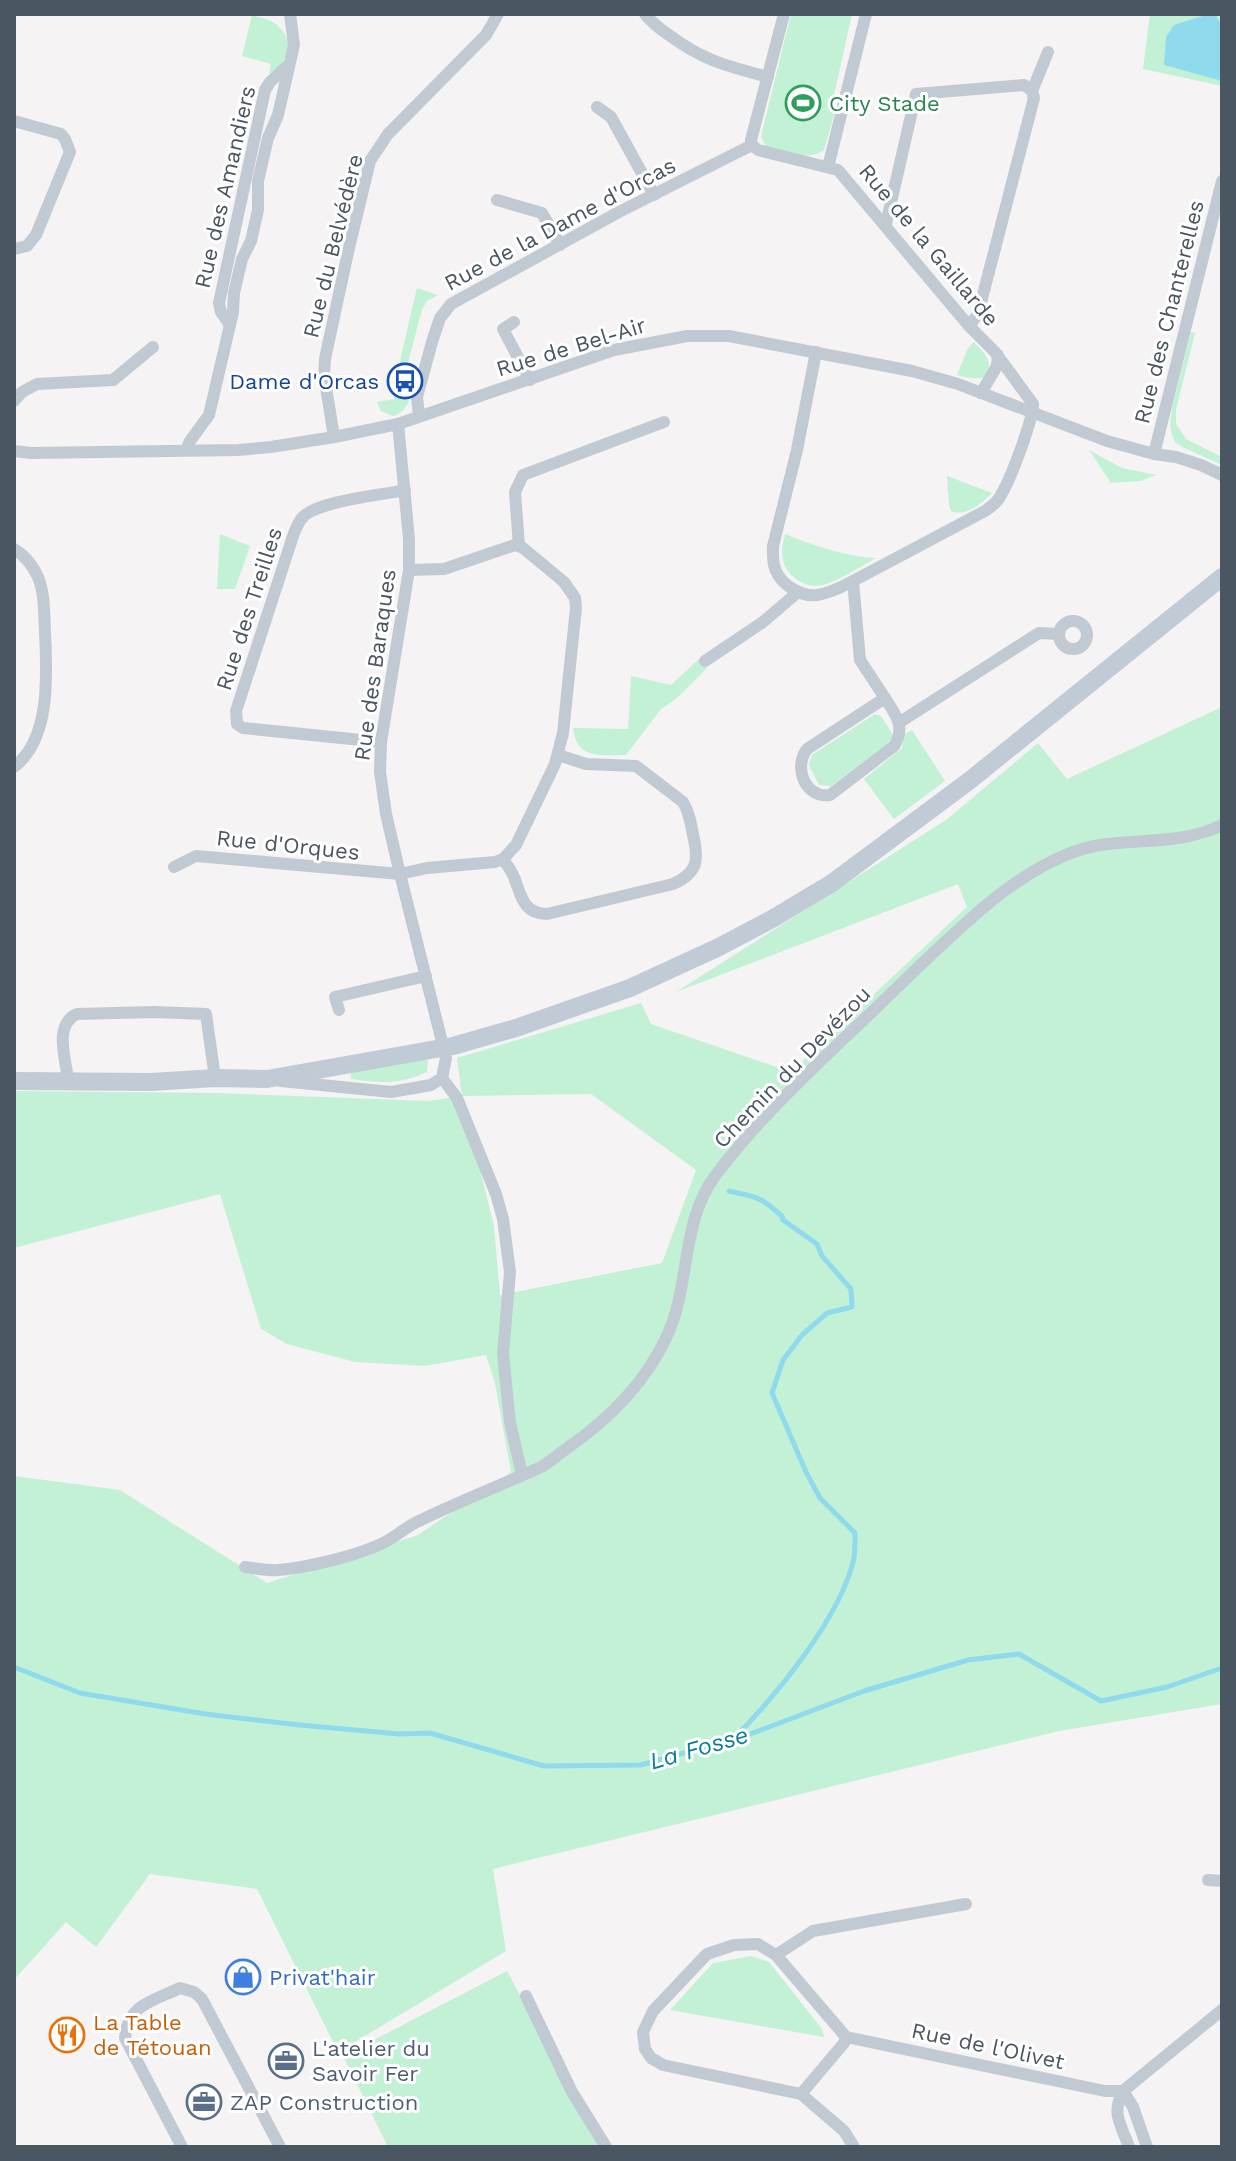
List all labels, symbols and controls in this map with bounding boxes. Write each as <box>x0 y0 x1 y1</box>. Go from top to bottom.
street label: Rue des Amandiers <box>190 83 260 291</box>
sports icon: City Stade <box>784 84 822 122</box>
place label: City Stade <box>829 91 940 116</box>
street label: Rue du Belvédère <box>298 152 368 340</box>
street label: Rue de la Dame d'Orcas <box>440 152 680 296</box>
street label: Rue de la Gaillarde <box>854 159 1004 331</box>
street label: Rue des Chanterelles <box>1129 198 1209 426</box>
street label: Rue de Bel-Air <box>493 312 649 382</box>
bus stop icon: Dame d'Orcas <box>386 362 424 400</box>
place label: Dame d'Orcas <box>229 369 379 394</box>
street label: Rue des Treilles <box>211 524 287 694</box>
street label: Rue des Baraques <box>349 568 401 762</box>
street label: Rue d'Orques <box>215 825 361 865</box>
street label: Chemin du Devézou <box>708 981 876 1153</box>
water label: La Fosse <box>646 1721 752 1775</box>
shop icon: Privat'hair <box>224 1958 262 1996</box>
place label: Privat'hair <box>269 1965 376 1990</box>
place label: La Table de Tétouan <box>93 2010 212 2060</box>
restaurant icon: La Table de Tétouan <box>48 2016 86 2054</box>
street label: Rue de l'Olivet <box>909 2018 1067 2074</box>
place label: L'atelier du Savoir Fer <box>312 2036 430 2086</box>
office icon: L'atelier du Savoir Fer <box>267 2042 305 2080</box>
office icon: ZAP Construction <box>185 2083 223 2121</box>
place label: ZAP Construction <box>230 2090 418 2115</box>

